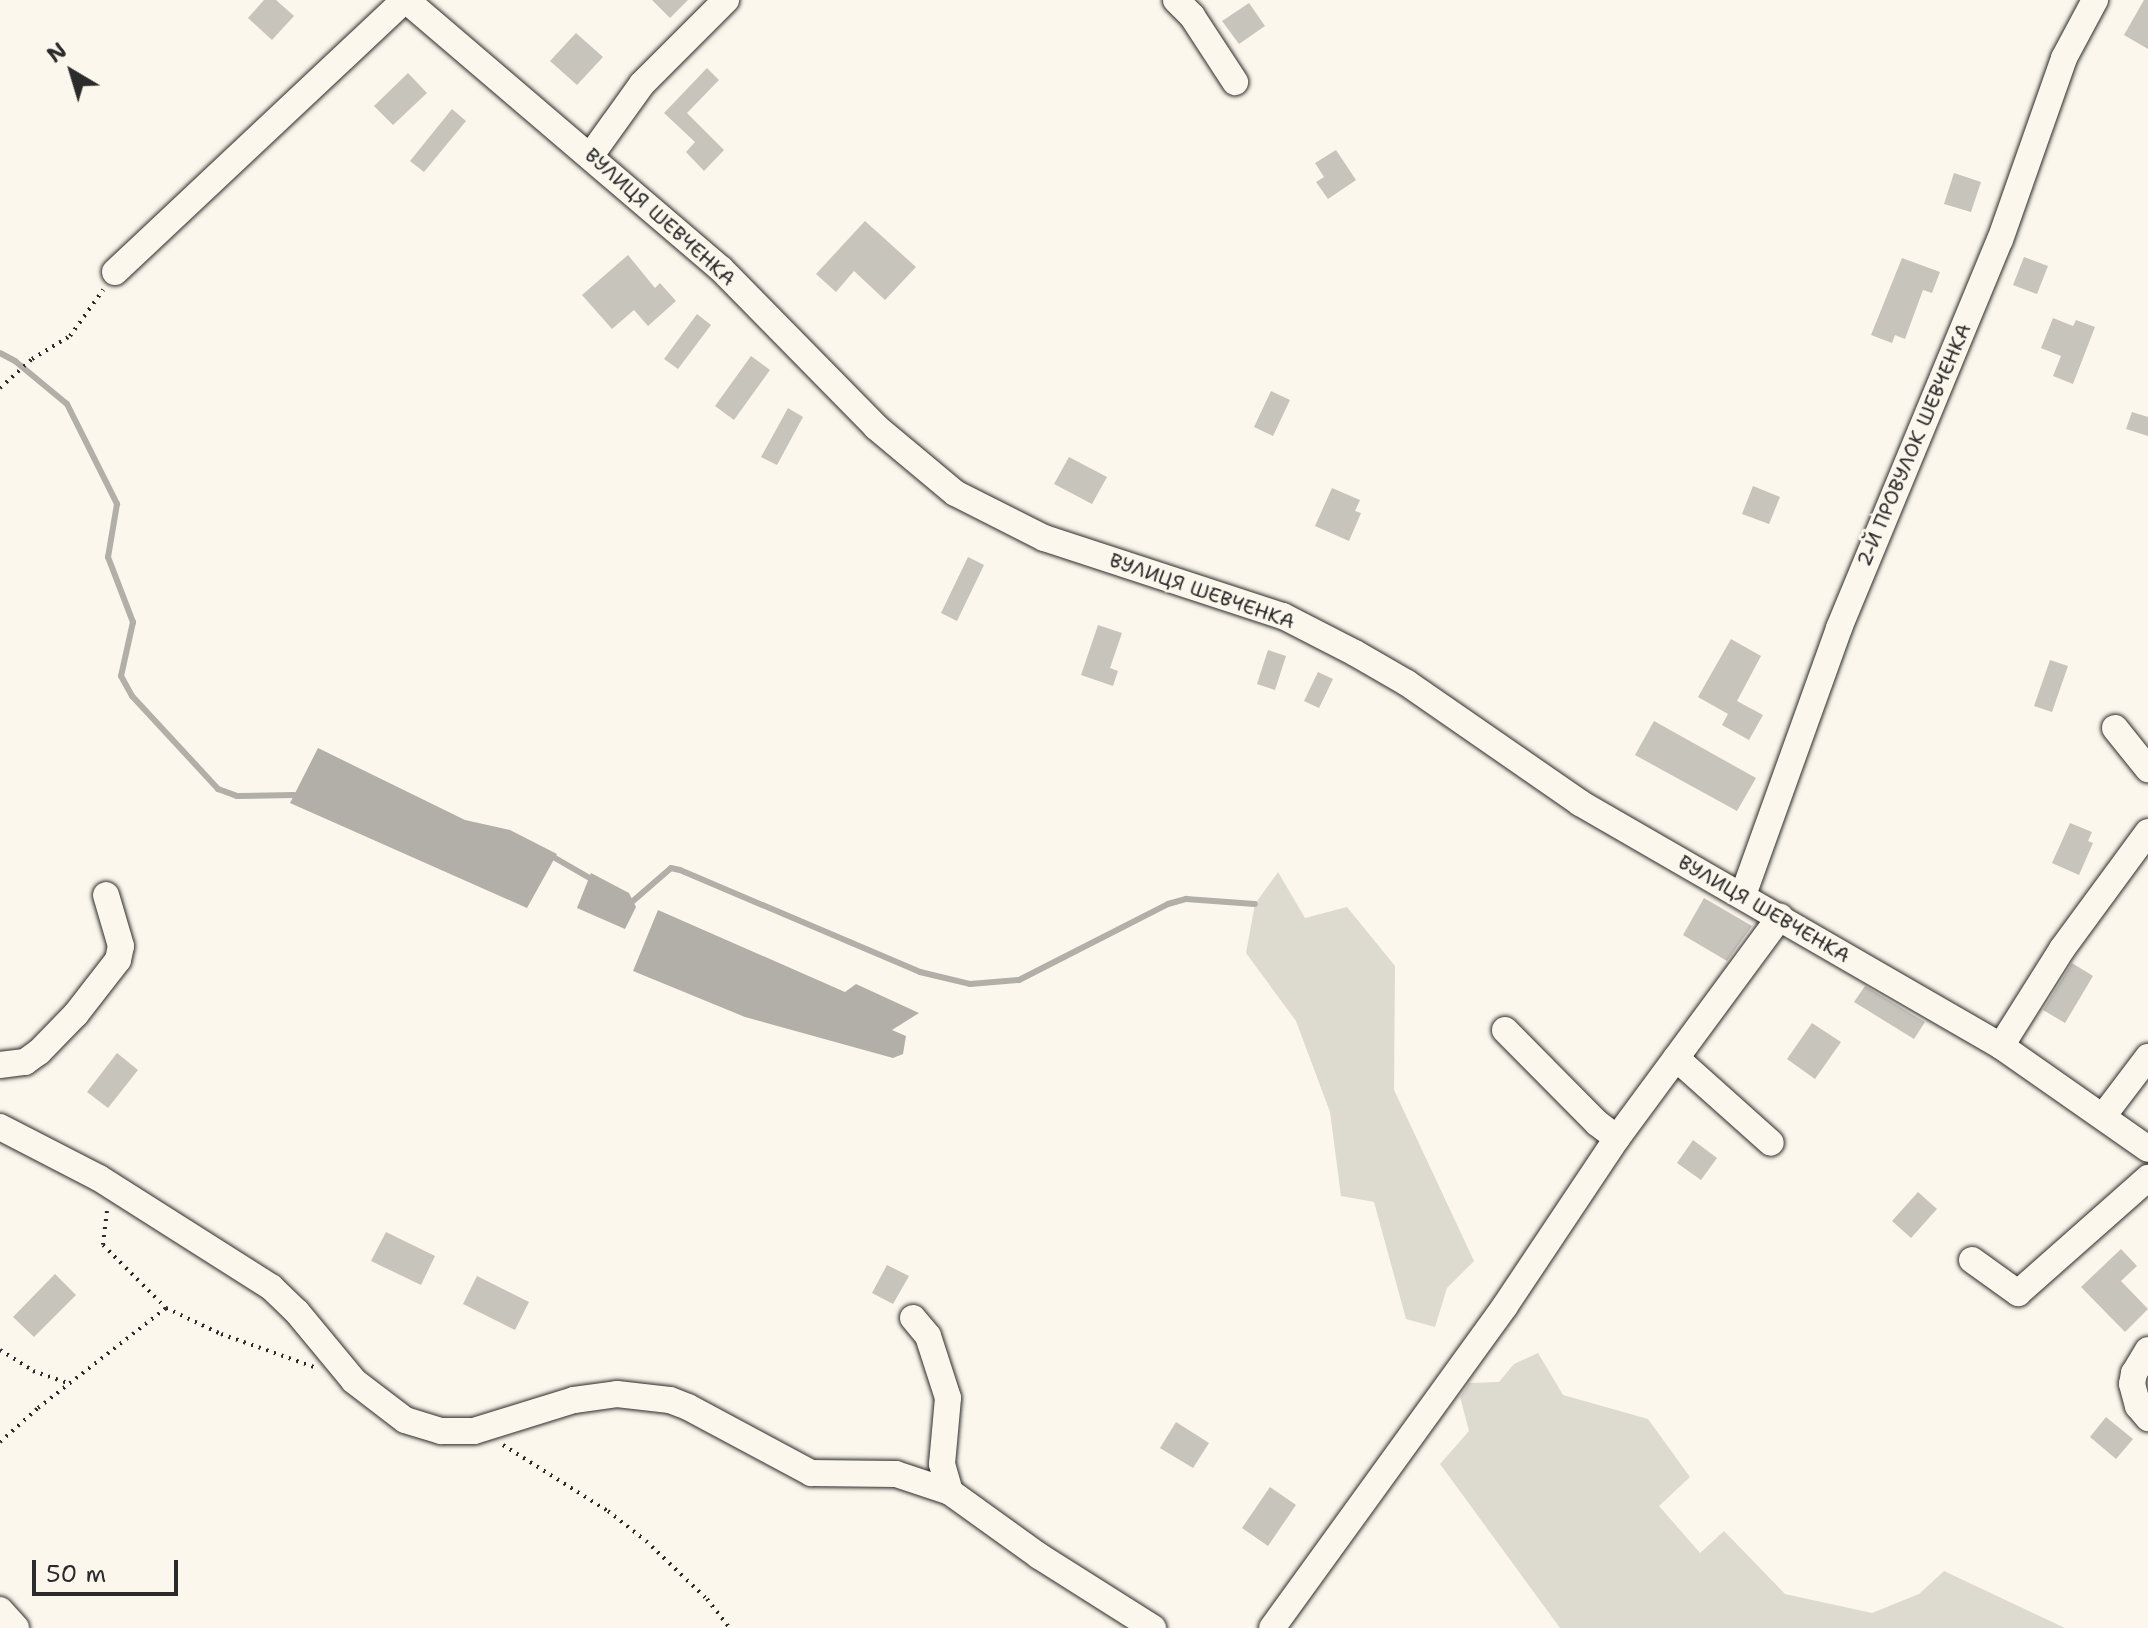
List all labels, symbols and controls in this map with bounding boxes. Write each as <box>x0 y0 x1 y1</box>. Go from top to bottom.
north arrow <box>32 32 112 112</box>
text: N <box>41 36 73 69</box>
street label: ВУЛИЦЯ ШЕВЧЕНКА <box>580 143 740 291</box>
street label: 2-Й ПРОВУЛОК ШЕВЧЕНКА <box>1852 320 1976 570</box>
street label: ВУЛИЦЯ ШЕВЧЕНКА <box>1106 548 1298 634</box>
street label: ВУЛИЦЯ ШЕВЧЕНКА <box>1674 850 1854 968</box>
scale bar <box>36 1544 182 1594</box>
text: 50 m <box>46 1558 106 1590</box>

